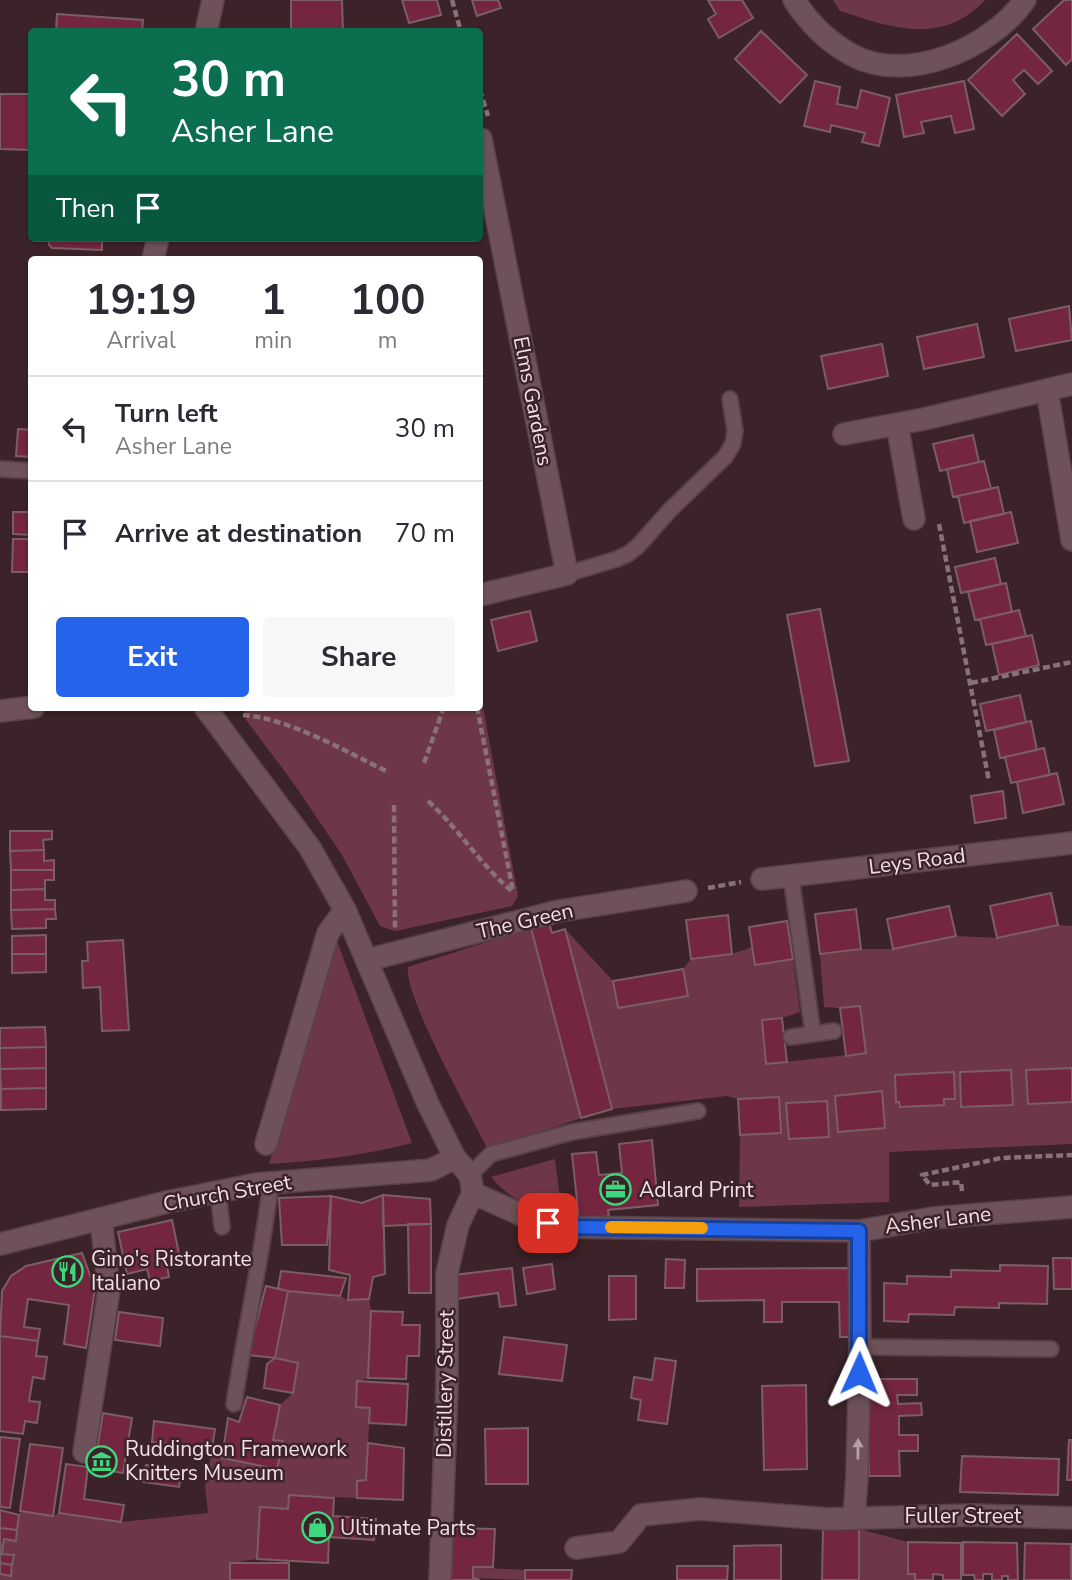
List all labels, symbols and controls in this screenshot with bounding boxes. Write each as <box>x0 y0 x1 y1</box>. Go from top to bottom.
text: 30 m <box>171 46 286 113</box>
icon: left <box>56 56 147 147</box>
text: Asher Lane <box>171 110 334 153</box>
icon: arrive <box>129 189 167 227</box>
text: Then <box>56 191 115 226</box>
text: 19:19 <box>86 272 197 329</box>
text: 1 <box>261 272 286 329</box>
text: 100 <box>350 272 425 329</box>
text: Arrival <box>107 325 176 356</box>
text: min <box>254 325 292 356</box>
text: m <box>378 325 398 356</box>
street label: Elms Gardens <box>507 334 559 468</box>
text: Turn left <box>115 396 218 431</box>
icon: left <box>56 410 94 448</box>
text: 30 m <box>395 411 455 446</box>
text: Asher Lane <box>115 431 232 462</box>
icon: arrive <box>56 515 94 553</box>
text: Arrive at destination <box>115 516 362 551</box>
text: 70 m <box>395 516 455 551</box>
button: Exit <box>56 617 249 697</box>
button: Share <box>263 617 455 697</box>
street label: Leys Road <box>867 841 967 881</box>
street label: The Green <box>474 896 576 946</box>
street label: Church Street <box>161 1168 294 1218</box>
office icon: Adlard Print <box>599 1173 633 1207</box>
place label: Adlard Print <box>639 1176 754 1204</box>
pin <box>518 1193 578 1253</box>
street label: Asher Lane <box>883 1200 993 1240</box>
icon: arrive <box>529 1204 567 1242</box>
place label: Gino's Ristorante Italiano <box>91 1245 252 1297</box>
restaurant icon: Gino's Ristorante Italiano <box>51 1254 85 1288</box>
street label: Distillery Street <box>430 1309 460 1458</box>
position arrow <box>822 1336 896 1410</box>
place label: Ruddington Framework Knitters Museum <box>125 1435 347 1487</box>
one-way arrow <box>852 1438 864 1460</box>
museum icon: Ruddington Framework Knitters Museum <box>85 1444 119 1478</box>
street label: Fuller Street <box>905 1502 1022 1530</box>
shop icon: Ultimate Parts <box>300 1511 334 1545</box>
place label: Ultimate Parts <box>340 1514 476 1542</box>

